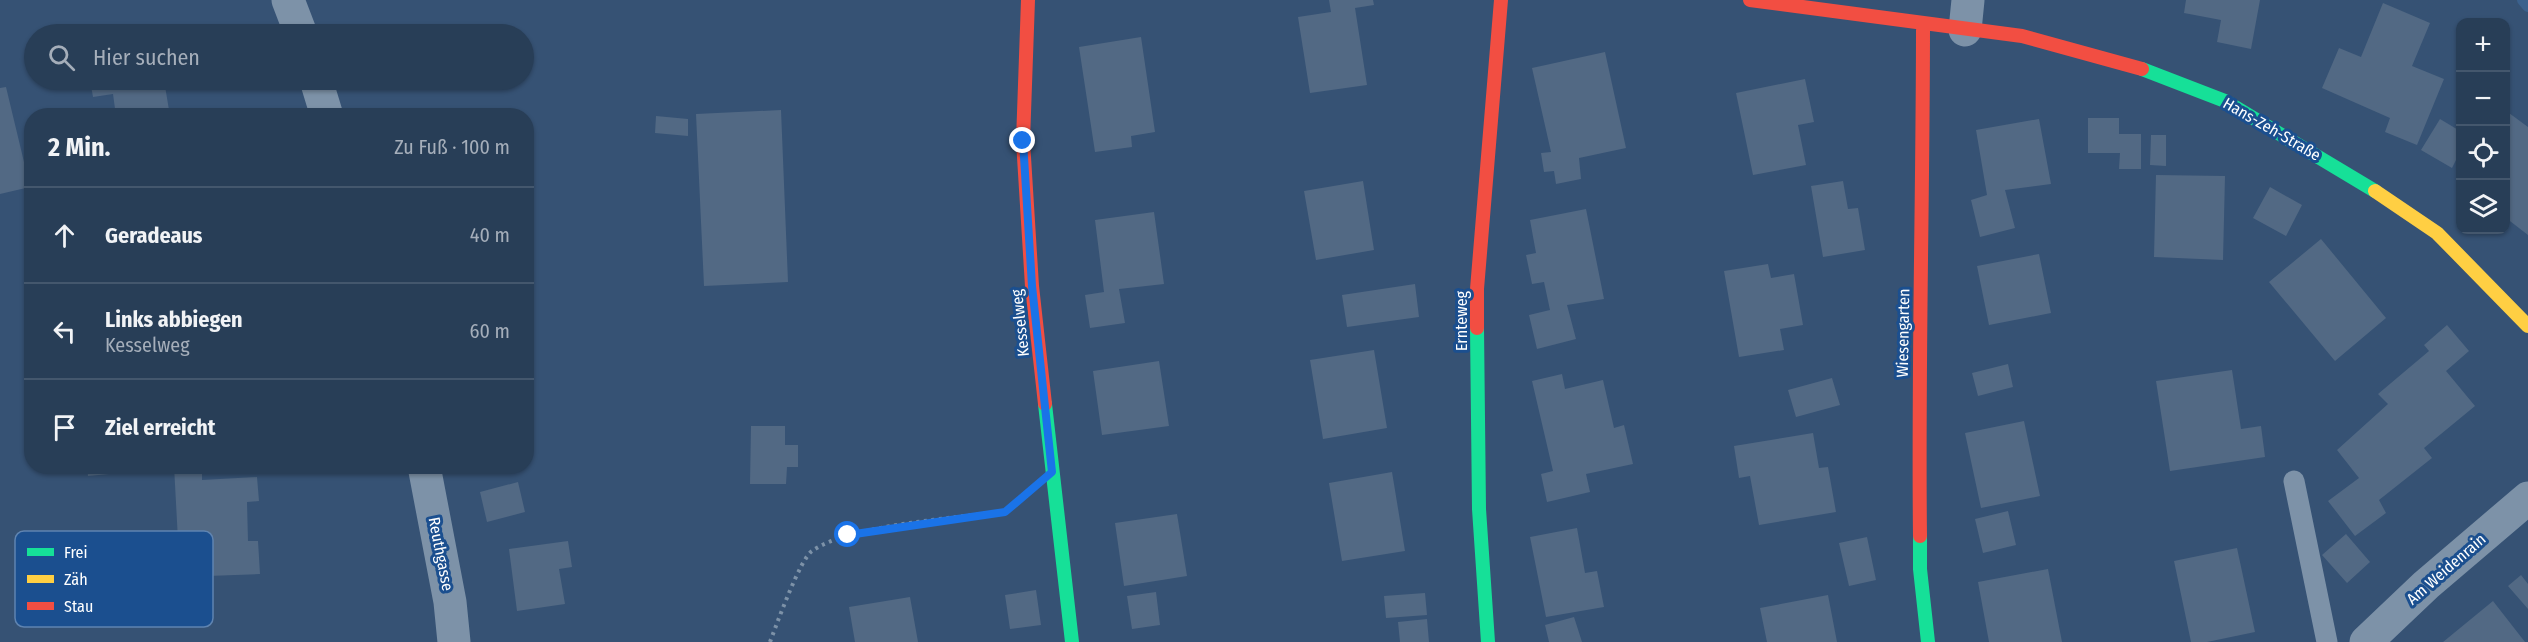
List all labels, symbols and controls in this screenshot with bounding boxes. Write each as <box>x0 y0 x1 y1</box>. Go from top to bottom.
map controls <box>2456 18 2510 234</box>
button: + <box>2456 18 2510 72</box>
search box <box>24 24 534 90</box>
icon: search <box>45 41 78 74</box>
text: Hier suchen <box>93 44 200 71</box>
button: − <box>2456 72 2510 126</box>
street label: Hans-Zeh-Straße <box>2220 93 2324 165</box>
button: locate <box>2456 126 2510 180</box>
route end <box>1009 127 1035 153</box>
text: 2 Min. <box>48 132 110 163</box>
text: Zu Fuß · 100 m <box>394 135 510 159</box>
button: layers <box>2456 180 2510 234</box>
icon: ahead <box>48 219 81 252</box>
text: Geradeaus <box>105 222 202 249</box>
text: 40 m <box>470 223 510 247</box>
street label: Kesselweg <box>1007 288 1033 358</box>
street label: Wiesengarten <box>1893 288 1913 378</box>
street label: Ernteweg <box>1452 290 1471 351</box>
text: Links abbiegen <box>105 306 243 333</box>
icon: left <box>48 315 81 348</box>
text: 60 m <box>470 319 510 343</box>
text: Kesselweg <box>105 333 190 357</box>
icon: arrive <box>48 411 81 444</box>
text: Ziel erreicht <box>105 414 216 441</box>
street label: Reuthgasse <box>425 515 457 593</box>
route start <box>834 521 860 547</box>
street label: Am Weidenrain <box>2403 530 2489 608</box>
legend <box>15 531 213 627</box>
text: Frei <box>64 543 88 562</box>
text: Zäh <box>64 570 88 589</box>
text: Stau <box>64 597 93 616</box>

